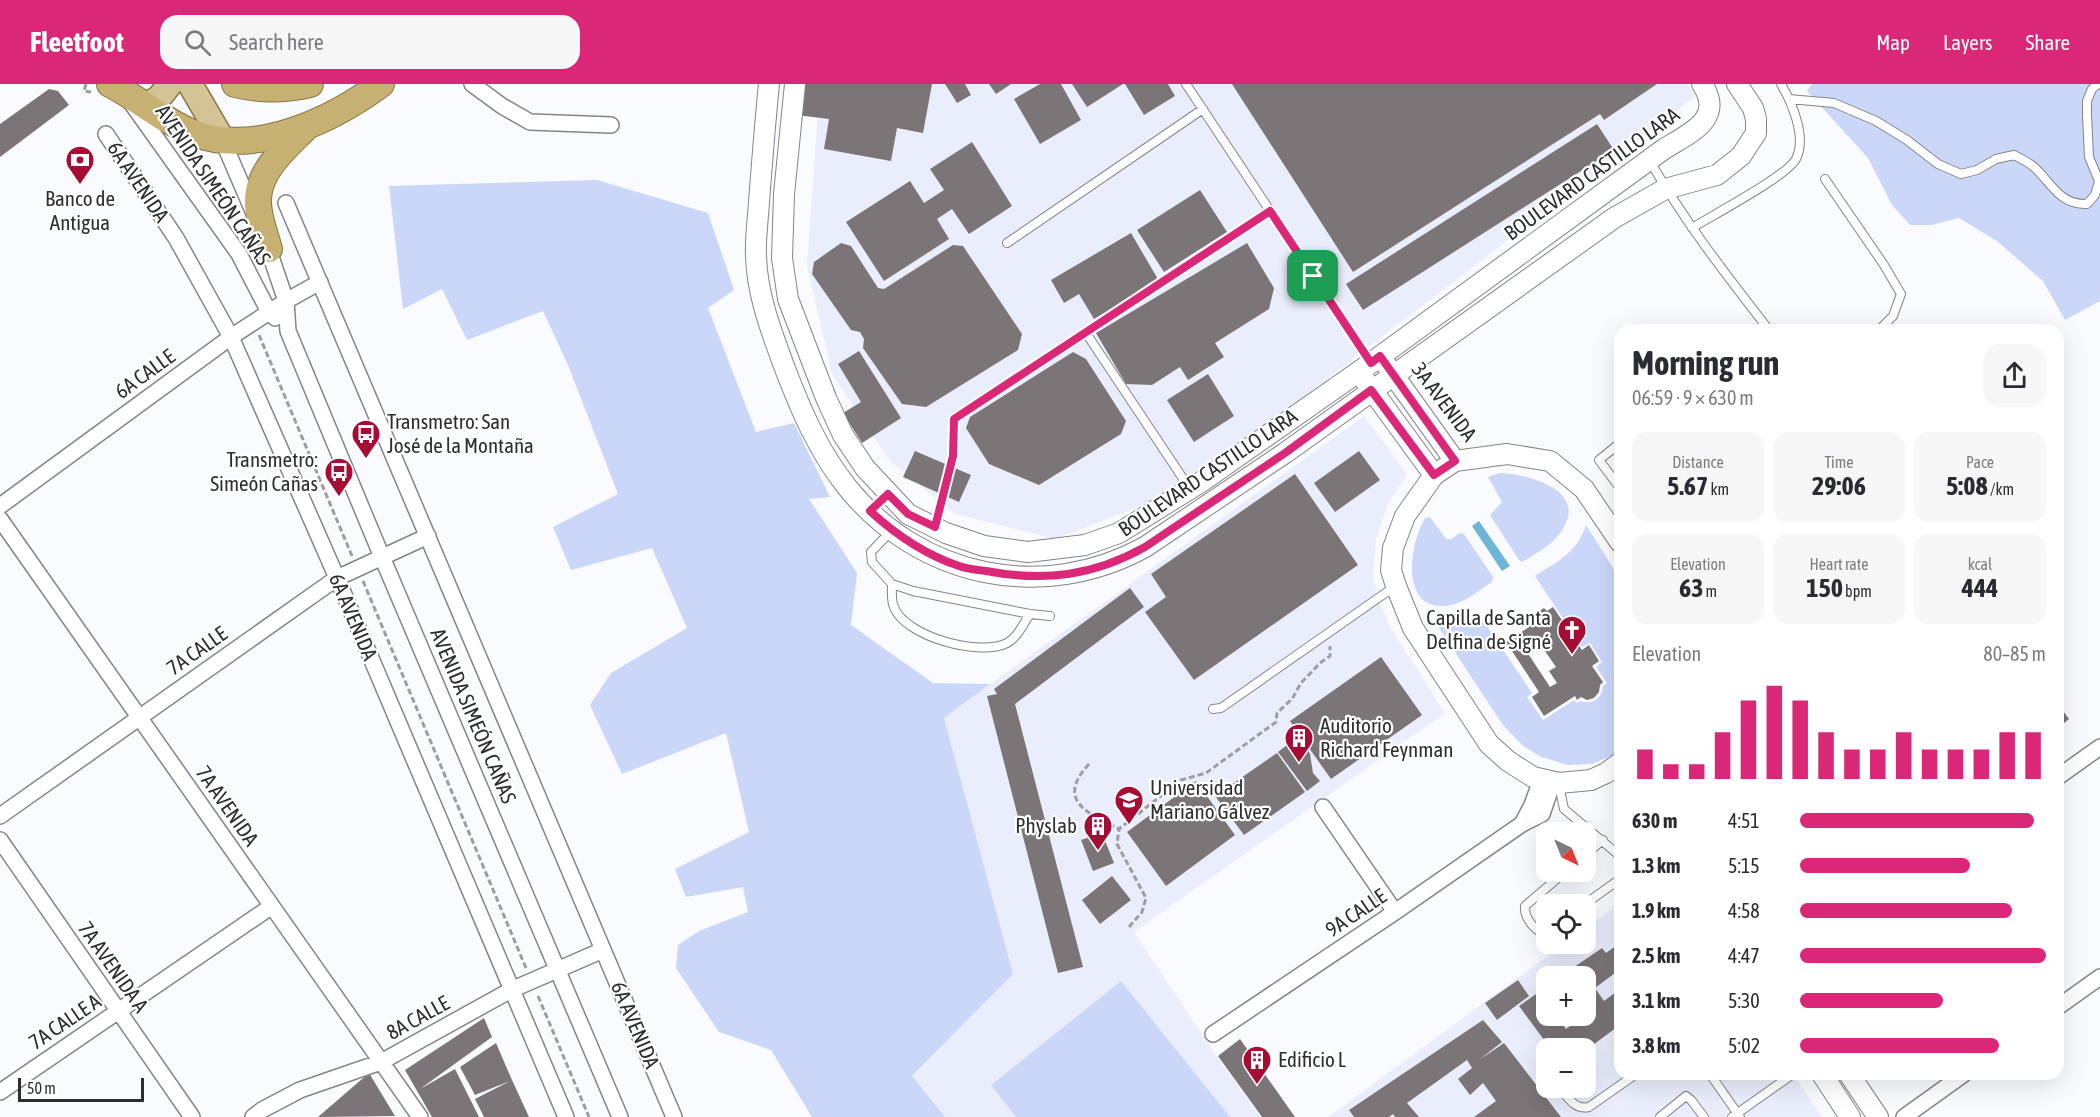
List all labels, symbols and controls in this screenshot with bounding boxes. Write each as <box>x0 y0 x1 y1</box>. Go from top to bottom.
search box <box>160 15 580 69</box>
text: Fleetfoot <box>30 26 124 58</box>
icon: search <box>181 26 214 59</box>
text: Search here <box>229 29 324 55</box>
text: Map <box>1876 30 1910 54</box>
text: Layers <box>1943 30 1993 54</box>
text: Share <box>2026 30 2070 54</box>
street label: AVENIDA SIMEÓN CAÑAS <box>151 100 276 269</box>
street label: BOULEVARD CASTILLO LARA <box>1499 101 1684 245</box>
street label: 6A AVENIDA <box>103 137 175 227</box>
bank icon: Banco de Antigua <box>64 144 96 186</box>
place label: Banco de Antigua <box>45 186 115 234</box>
pin <box>1287 250 1338 301</box>
icon: arrive <box>1296 259 1329 292</box>
street label: 6A CALLE <box>110 343 179 403</box>
text: Morning run <box>1632 344 1779 382</box>
button: share <box>1983 344 2046 407</box>
street label: 3A AVENIDA <box>1408 357 1482 446</box>
text: 06:59 · 9 × 630 m <box>1632 386 1754 409</box>
street label: BOULEVARD CASTILLO LARA <box>1114 403 1302 541</box>
place label: Transmetro: San José de la Montaña <box>387 409 534 457</box>
bus stop icon: Transmetro: San José de la Montaña <box>350 418 382 460</box>
place label: Transmetro: Simeón Cañas <box>210 447 318 495</box>
text: Distance <box>1672 453 1724 471</box>
text: Time <box>1824 453 1854 471</box>
text: Pace <box>1966 453 1994 471</box>
bus stop icon: Transmetro: Simeón Cañas <box>323 456 355 498</box>
text: 5.67 <box>1667 471 1708 501</box>
text: 29:06 <box>1812 471 1866 501</box>
text: 5:08 <box>1946 471 1988 501</box>
text: km <box>1708 480 1729 498</box>
text: /km <box>1988 480 2014 498</box>
text: Elevation <box>1670 555 1726 573</box>
text: Heart rate <box>1810 555 1868 573</box>
text: kcal <box>1968 555 1992 573</box>
street label: 6A AVENIDA <box>325 570 383 664</box>
text: 63 <box>1679 573 1703 603</box>
text: 150 <box>1806 573 1843 603</box>
text: 444 <box>1962 573 1998 603</box>
text: m <box>1703 582 1717 600</box>
text: bpm <box>1843 582 1872 600</box>
place label: Capilla de Santa Delfina de Signé <box>1426 605 1551 653</box>
church icon: Capilla de Santa Delfina de Signé <box>1556 614 1588 656</box>
street label: 7A CALLE <box>162 621 231 680</box>
street label: AVENIDA SIMEÓN CAÑAS <box>426 625 522 807</box>
text: Elevation <box>1632 642 1701 665</box>
text: 80–85 m <box>1983 642 2046 665</box>
place label: Auditorio Richard Feynman <box>1320 713 1453 761</box>
building icon: Auditorio Richard Feynman <box>1283 722 1315 764</box>
street label: 7A AVENIDA <box>192 761 264 851</box>
place label: Universidad Mariano Gálvez <box>1150 775 1270 823</box>
school or university icon: Universidad Mariano Gálvez <box>1113 784 1145 826</box>
text: 630 m <box>1632 809 1677 832</box>
text: 4:51 <box>1728 809 1760 832</box>
building icon: Physlab <box>1082 810 1114 852</box>
place label: Physlab <box>1015 813 1077 837</box>
north arrow <box>1536 822 1596 882</box>
map controls <box>1536 822 1596 1098</box>
text: 1.3 km <box>1632 854 1680 877</box>
text: 5:15 <box>1728 854 1760 877</box>
street label: 9A CALLE <box>1321 883 1390 941</box>
button: locate <box>1536 894 1596 954</box>
text: 1.9 km <box>1632 899 1680 922</box>
text: 4:58 <box>1728 899 1760 922</box>
street label: 7A AVENIDA A <box>74 916 154 1017</box>
text: 2.5 km <box>1632 944 1680 967</box>
text: 4:47 <box>1728 944 1760 967</box>
button: + <box>1536 966 1596 1026</box>
street label: 6A AVENIDA <box>607 978 665 1072</box>
street label: 7A CALLE A <box>24 988 105 1054</box>
text: 3.1 km <box>1632 989 1680 1012</box>
text: 5:30 <box>1728 989 1760 1012</box>
street label: 8A CALLE <box>382 990 453 1044</box>
text: 3.8 km <box>1632 1034 1680 1057</box>
text: 5:02 <box>1728 1034 1760 1057</box>
button: − <box>1536 1038 1596 1098</box>
building icon: Edificio L <box>1241 1044 1273 1086</box>
place label: Edificio L <box>1278 1047 1346 1071</box>
scale bar <box>18 1075 144 1102</box>
text: 50 m <box>27 1079 56 1097</box>

